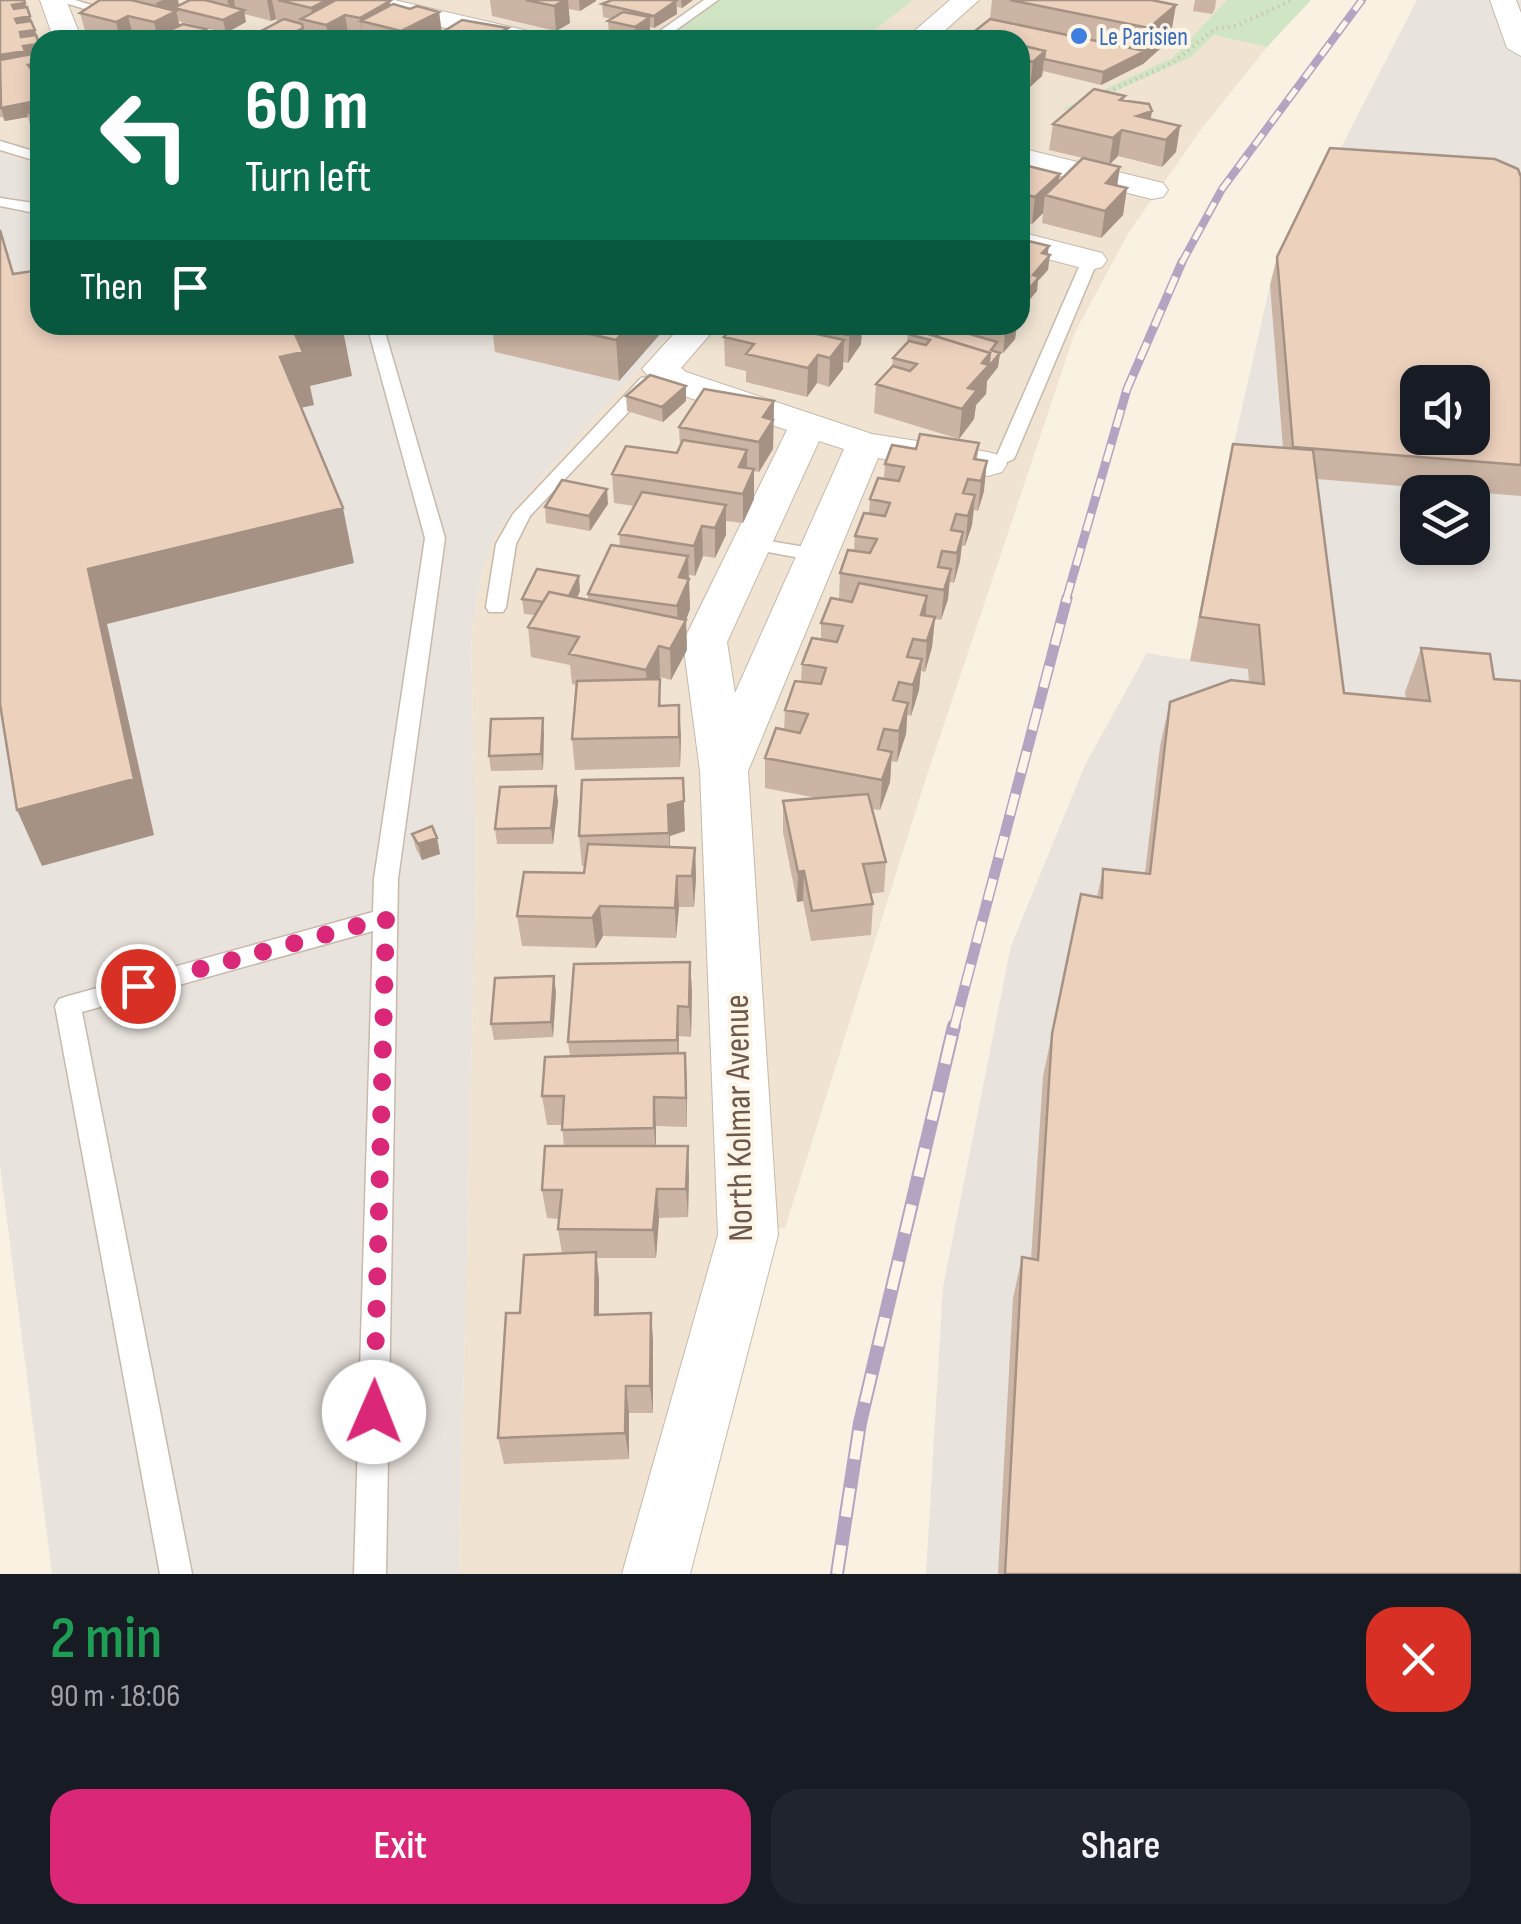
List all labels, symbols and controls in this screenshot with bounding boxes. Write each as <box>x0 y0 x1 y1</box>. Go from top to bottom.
place label: Le Parisien <box>1099 22 1188 53</box>
marker: Le Parisien <box>1068 25 1090 47</box>
text: 60 m <box>245 65 369 149</box>
icon: left <box>80 70 210 200</box>
text: Turn left <box>245 150 371 205</box>
icon: arrive <box>163 260 218 315</box>
text: Then <box>80 265 143 310</box>
map controls <box>1400 365 1490 565</box>
button: sound <box>1400 365 1490 455</box>
button: layers <box>1400 475 1490 565</box>
pin <box>96 944 181 1029</box>
icon: arrive <box>111 959 166 1014</box>
street label: North Kolmar Avenue <box>716 994 763 1242</box>
position arrow <box>322 1360 426 1464</box>
text: 2 min <box>50 1603 162 1675</box>
button: close <box>1366 1607 1471 1712</box>
text: 90 m · 18:06 <box>50 1677 180 1716</box>
button: Exit <box>50 1789 751 1904</box>
button: Share <box>771 1789 1471 1904</box>

